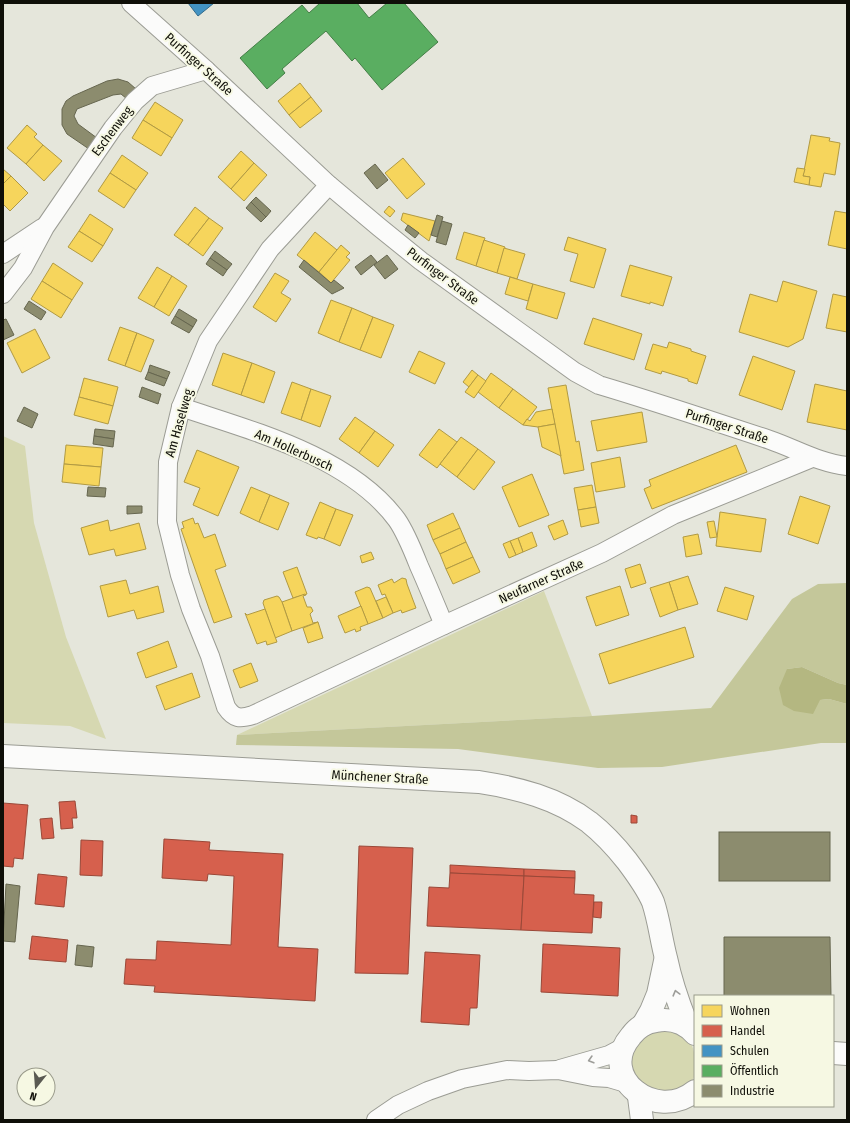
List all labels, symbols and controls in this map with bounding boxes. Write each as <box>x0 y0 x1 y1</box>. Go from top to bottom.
street label: Purfinger Straße <box>162 30 236 98</box>
street label: Eschenweg <box>88 102 136 159</box>
street label: Purfinger Straße <box>404 244 482 308</box>
street label: Am Haselweg <box>162 386 196 459</box>
street label: Purfinger Straße <box>684 406 770 446</box>
street label: Am Hollerbusch <box>253 426 335 474</box>
street label: Neufarner Straße <box>496 556 586 606</box>
street label: Münchener Straße <box>331 767 429 787</box>
one-way arrow <box>672 990 680 996</box>
legend <box>694 995 834 1107</box>
text: Wohnen <box>730 1004 770 1018</box>
text: Handel <box>730 1024 765 1038</box>
text: Schulen <box>730 1044 769 1058</box>
one-way arrow <box>588 1055 595 1064</box>
text: Öffentlich <box>730 1062 778 1078</box>
north arrow <box>16 1067 56 1107</box>
text: Industrie <box>730 1084 774 1098</box>
text: N <box>28 1089 38 1103</box>

